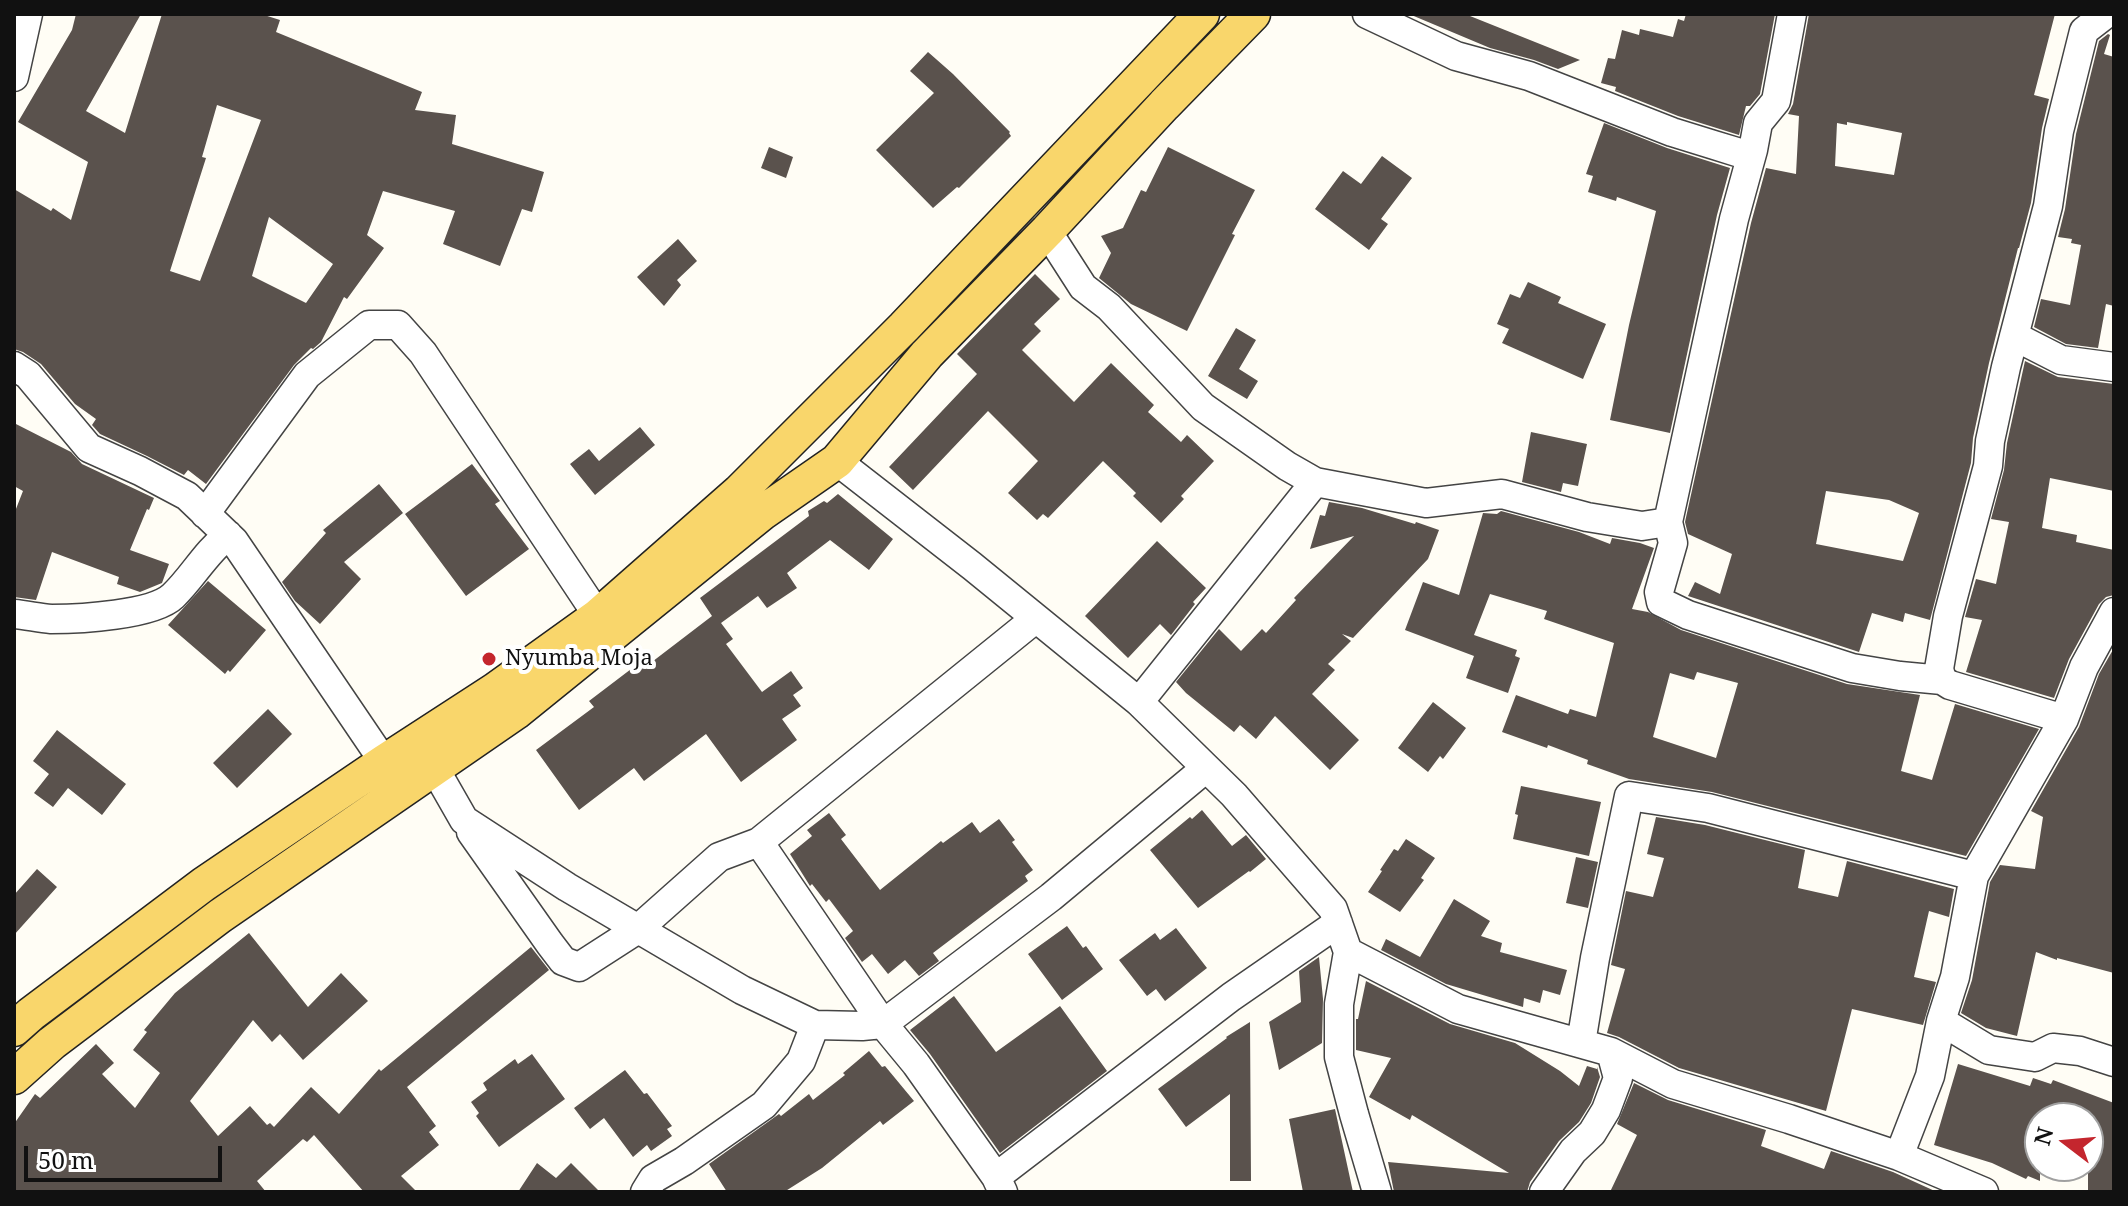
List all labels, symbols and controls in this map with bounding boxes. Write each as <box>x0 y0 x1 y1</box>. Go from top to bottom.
place label: Nyumba Moja <box>505 646 653 672</box>
marker: Nyumba Moja <box>480 650 498 668</box>
north arrow <box>2024 1102 2104 1182</box>
text: N <box>2026 1123 2060 1148</box>
scale bar <box>28 1130 226 1180</box>
text: 50 m <box>38 1143 94 1176</box>

